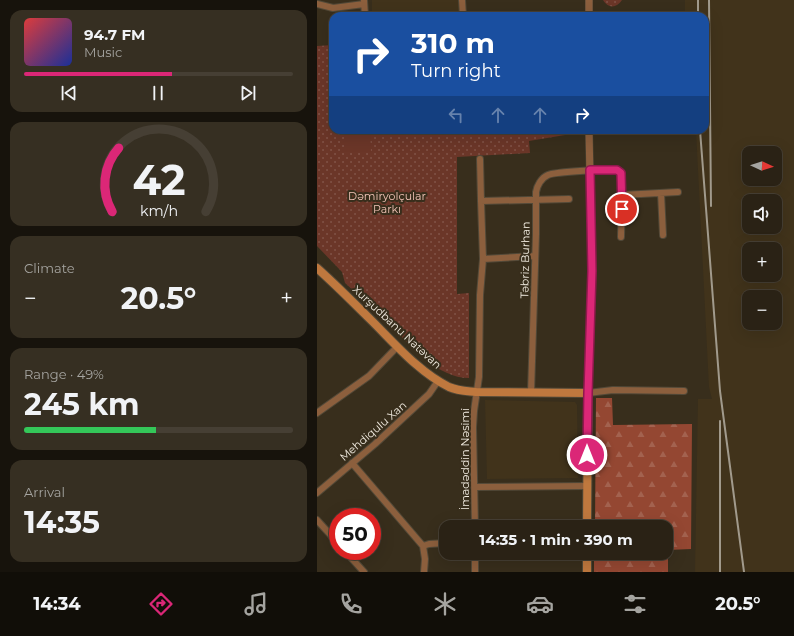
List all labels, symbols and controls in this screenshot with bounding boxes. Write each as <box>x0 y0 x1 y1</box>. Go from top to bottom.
text: 94.7 FM <box>84 25 145 44</box>
text: 310 m <box>411 26 495 60</box>
icon: right <box>345 28 397 80</box>
text: Music <box>84 44 122 60</box>
text: Turn right <box>411 60 501 82</box>
icon: previous <box>58 82 80 104</box>
icon: pause <box>147 82 169 104</box>
icon: next <box>237 82 259 104</box>
icon: left <box>445 104 467 126</box>
icon: ahead <box>487 104 509 126</box>
icon: ahead <box>529 104 551 126</box>
icon: right <box>571 104 593 126</box>
north arrow <box>742 146 782 186</box>
map controls <box>742 146 782 330</box>
text: 42 <box>132 155 185 205</box>
park label: Dəmiryolçular Parkı <box>348 189 426 216</box>
pin <box>605 192 639 226</box>
button: sound <box>742 194 782 234</box>
icon: arrive <box>611 198 633 220</box>
text: km/h <box>139 202 178 220</box>
street label: Təbriz Burhan <box>517 221 533 299</box>
button: + <box>742 242 782 282</box>
text: Climate <box>24 260 75 276</box>
text: 20.5° <box>121 280 196 317</box>
street label: Xurşudbanu Natəvan <box>350 282 444 372</box>
text: − <box>24 285 37 312</box>
text: + <box>280 285 293 312</box>
button: − <box>742 290 782 330</box>
text: Range · 49% <box>24 366 104 382</box>
text: 245 km <box>24 386 139 423</box>
street label: Mehdiqulu Xan <box>337 398 409 464</box>
street label: İmadəddin Nəsimi <box>458 408 472 510</box>
position arrow <box>566 434 608 476</box>
text: Arrival <box>24 484 65 500</box>
text: 14:35 <box>24 504 100 541</box>
speed limit sign: 50 <box>329 508 381 560</box>
text: 14:35 · 1 min · 390 m <box>479 530 633 549</box>
icon: directions <box>147 590 175 618</box>
icon: music <box>242 590 270 618</box>
icon: phone <box>337 590 365 618</box>
icon: climate <box>431 590 459 618</box>
icon: car <box>526 590 554 618</box>
icon: filters <box>621 590 649 618</box>
text: 14:34 <box>33 593 81 615</box>
text: 20.5° <box>715 593 761 615</box>

